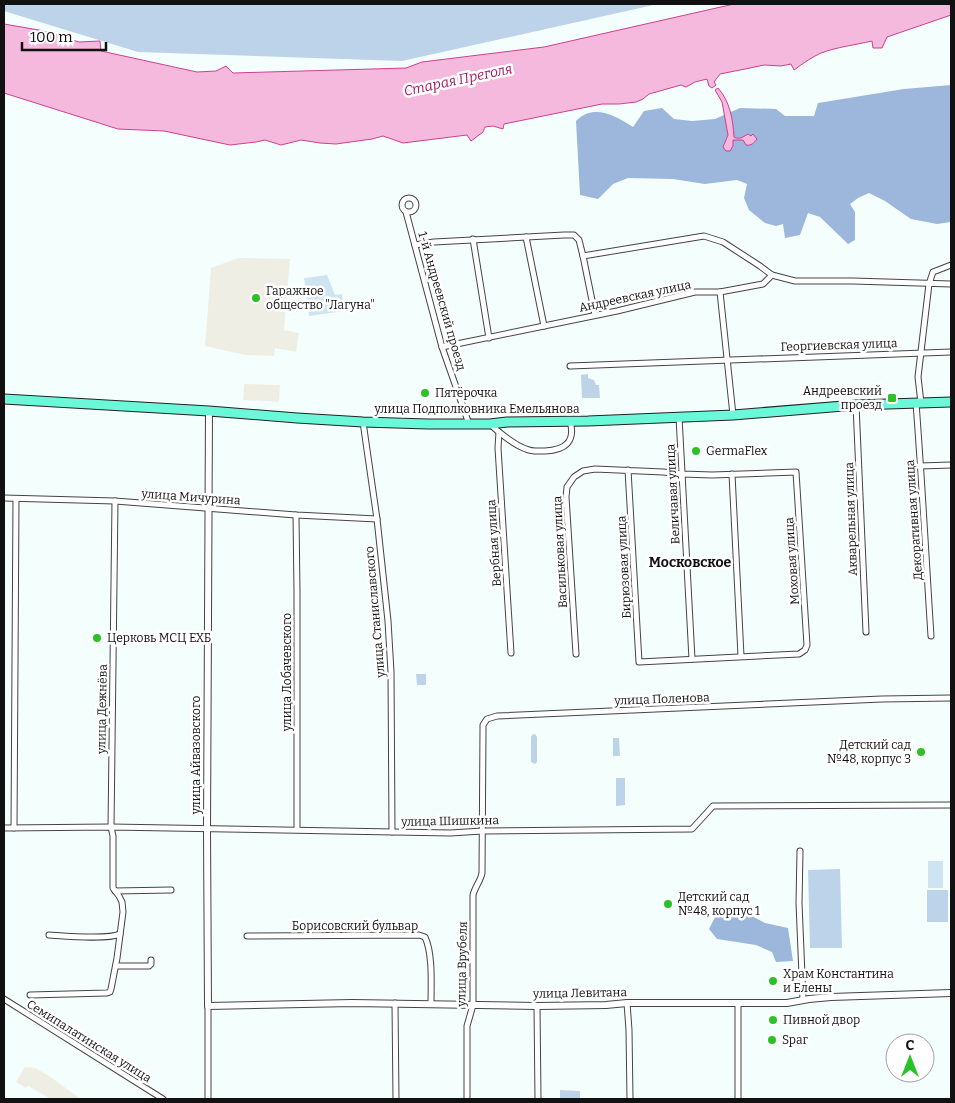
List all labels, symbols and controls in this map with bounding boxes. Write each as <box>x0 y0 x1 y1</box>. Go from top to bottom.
scale bar <box>22 20 106 52</box>
text: 100 m <box>30 28 73 46</box>
water label: Старая Преголя <box>402 60 514 100</box>
street label: 1-й Андреевский проезд <box>415 230 469 372</box>
street label: Андреевская улица <box>578 277 693 315</box>
place label: Гаражное общество "Лагуна" <box>266 284 375 312</box>
marker: Гаражное общество "Лагуна" <box>250 292 262 304</box>
street label: Георгиевская улица <box>780 336 898 354</box>
place label: Андреевский проезд <box>803 384 882 412</box>
place label: Пятёрочка <box>435 386 498 400</box>
marker: Пятёрочка <box>419 387 431 399</box>
marker: Андреевский проезд <box>886 392 898 404</box>
street label: улица Подполковника Емельянова <box>374 402 580 416</box>
street label: Величавая улица <box>663 443 683 545</box>
place label: GermaFlex <box>706 444 768 458</box>
marker: GermaFlex <box>690 445 702 457</box>
street label: Декоративная улица <box>903 459 925 581</box>
street label: Акварельная улица <box>842 461 860 576</box>
street label: улица Мичурина <box>140 486 241 507</box>
street label: Васильковая улица <box>550 495 570 608</box>
street label: Вербная улица <box>484 499 504 587</box>
street label: Бирюзовая улица <box>614 515 634 619</box>
street label: Моховая улица <box>782 516 802 605</box>
street label: улица Станиславского <box>362 546 388 679</box>
district label: Московское <box>649 554 732 571</box>
street label: улица Лобачевского <box>280 613 294 732</box>
place label: Церковь МСЦ ЕХБ <box>107 631 211 645</box>
marker: Церковь МСЦ ЕХБ <box>91 632 103 644</box>
street label: улица Дежнёва <box>94 664 110 755</box>
street label: улица Поленова <box>613 690 710 708</box>
street label: улица Айвазовского <box>189 696 203 815</box>
place label: Детский сад №48, корпус 3 <box>827 738 911 766</box>
marker: Детский сад №48, корпус 3 <box>915 746 927 758</box>
street label: улица Шишкина <box>400 813 499 829</box>
place label: Детский сад №48, корпус 1 <box>678 890 760 918</box>
marker: Детский сад №48, корпус 1 <box>662 898 674 910</box>
street label: Борисовский бульвар <box>292 919 418 933</box>
street label: улица Врубеля <box>454 921 470 1008</box>
place label: Храм Константина и Елены <box>783 967 894 995</box>
marker: Храм Константина и Елены <box>767 975 779 987</box>
street label: улица Левитана <box>532 985 628 1001</box>
street label: Семипалатинская улица <box>24 997 154 1085</box>
place label: Пивной двор <box>783 1013 860 1027</box>
marker: Пивной двор <box>767 1014 779 1026</box>
place label: Spar <box>782 1033 809 1047</box>
north arrow <box>885 1033 935 1083</box>
marker: Spar <box>766 1034 778 1046</box>
text: С <box>906 1037 915 1054</box>

